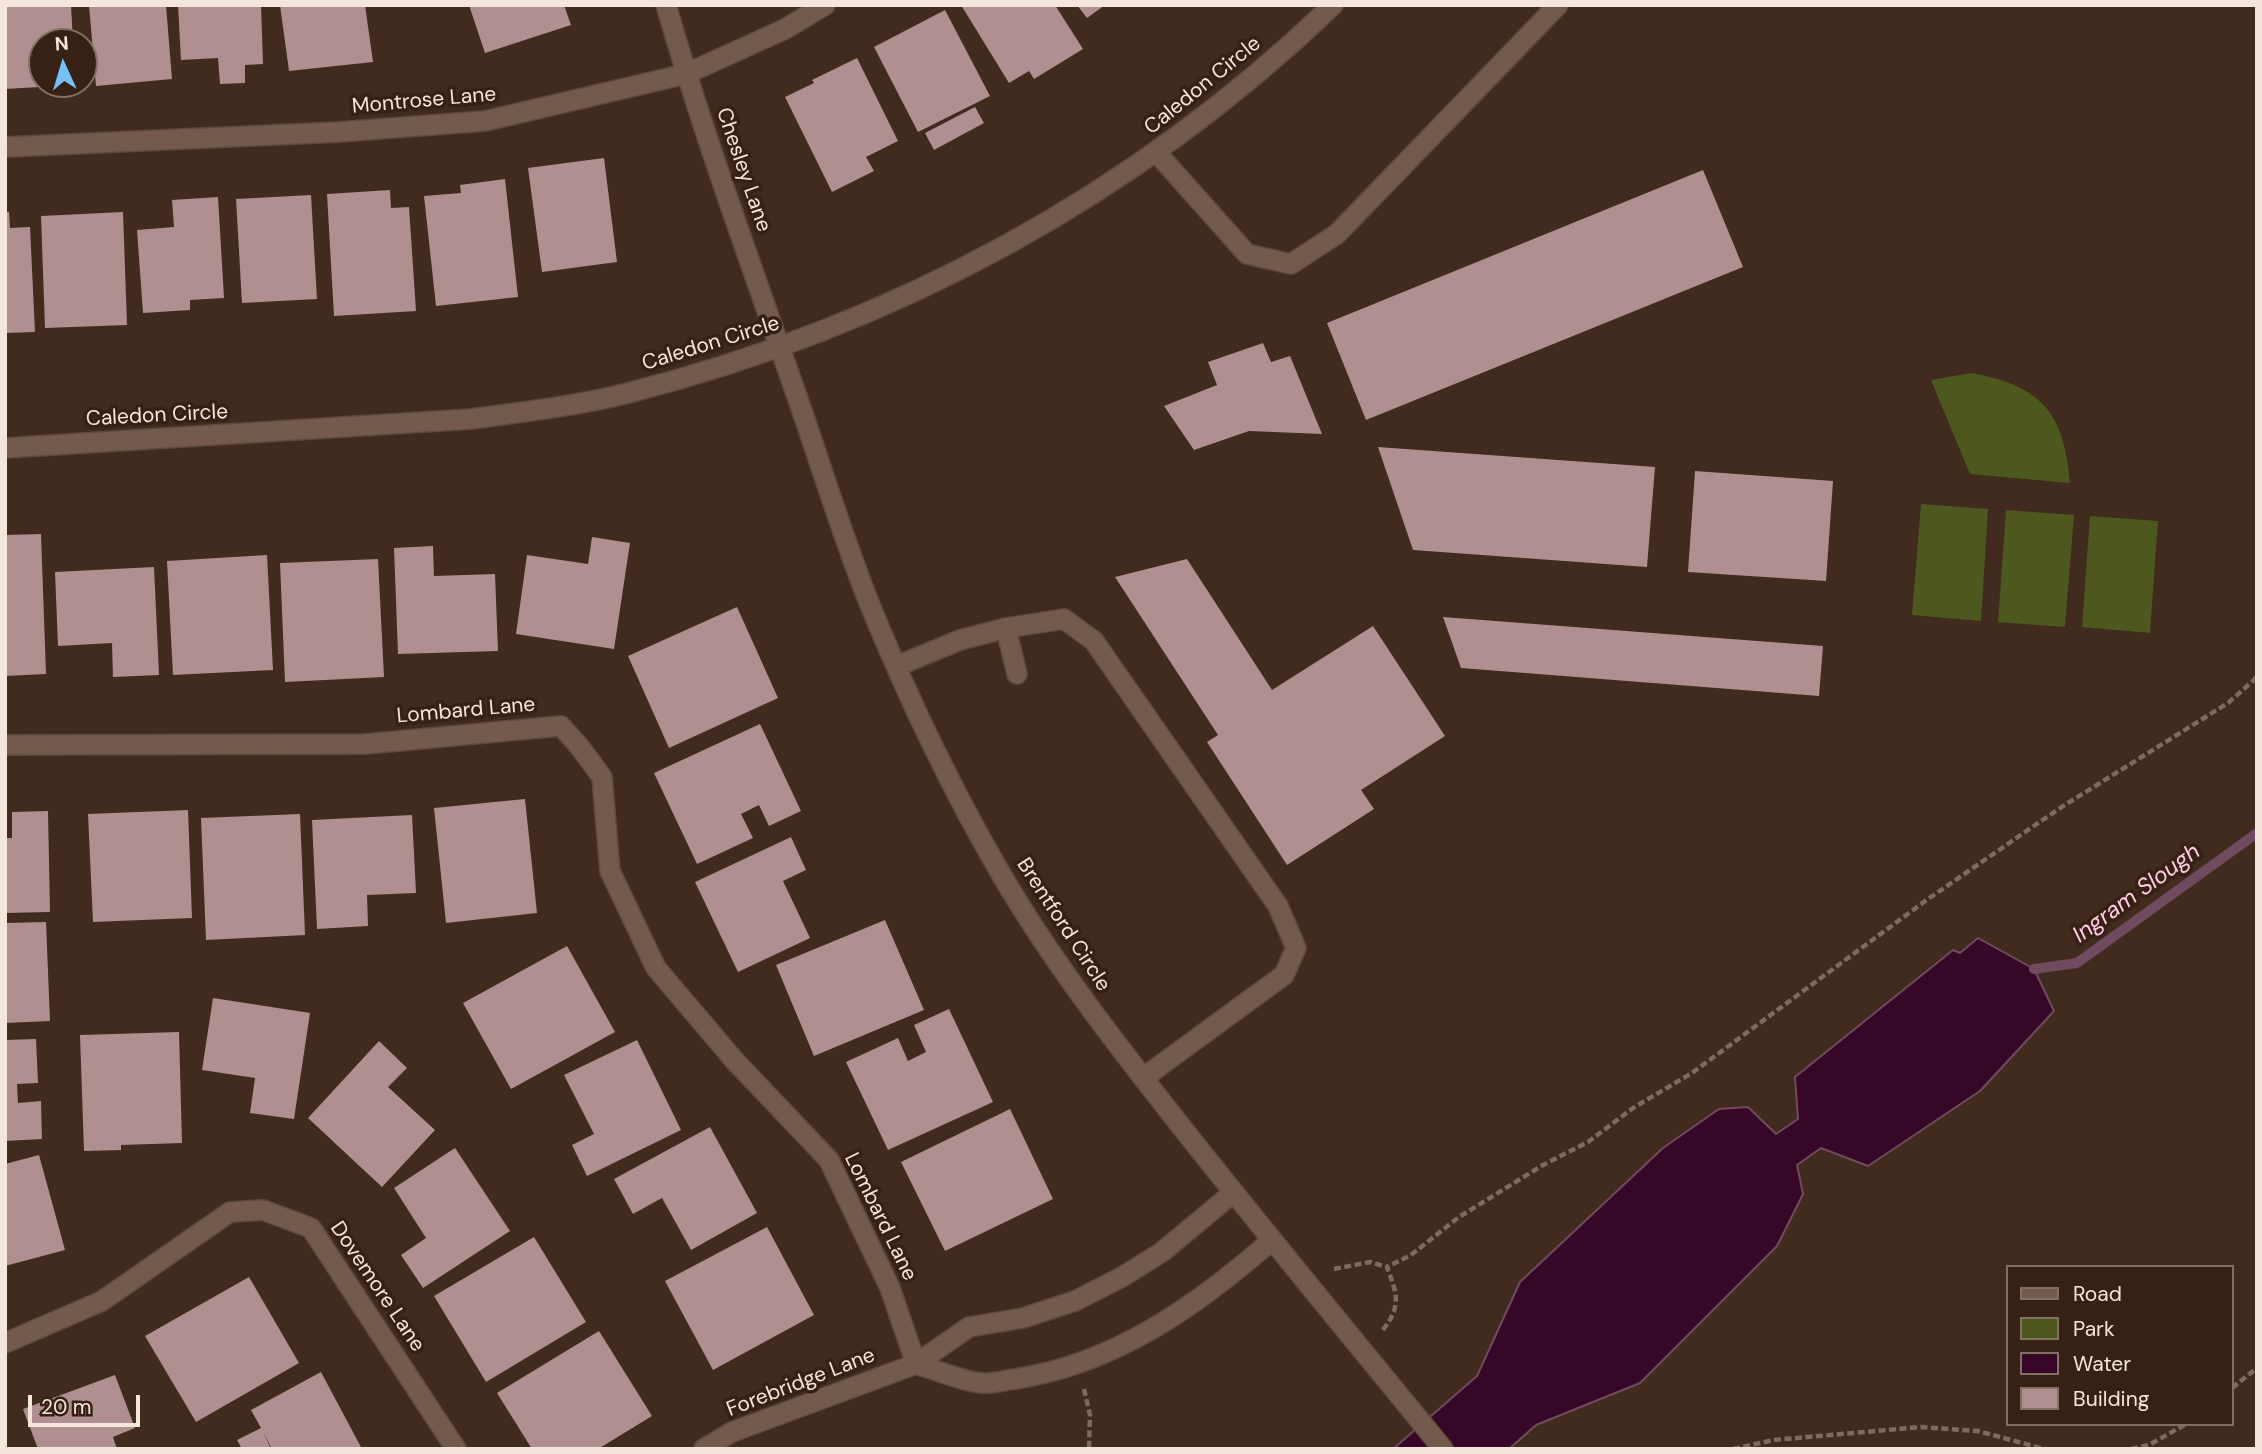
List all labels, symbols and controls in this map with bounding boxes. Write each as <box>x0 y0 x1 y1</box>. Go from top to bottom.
north arrow <box>28 28 98 98</box>
text: N <box>54 31 69 57</box>
street label: Caledon Circle <box>1140 31 1266 141</box>
street label: Montrose Lane <box>351 82 497 120</box>
street label: Chesley Lane <box>710 105 776 235</box>
street label: Caledon Circle <box>639 311 783 377</box>
street label: Caledon Circle <box>85 400 229 432</box>
street label: Lombard Lane <box>396 692 536 730</box>
water label: Ingram Slough <box>2068 839 2206 949</box>
street label: Brentford Circle <box>1011 854 1115 996</box>
street label: Lombard Lane <box>838 1149 922 1285</box>
street label: Dovemore Lane <box>324 1217 430 1357</box>
legend <box>2007 1265 2234 1426</box>
text: Road <box>2073 1280 2122 1308</box>
text: Park <box>2073 1315 2114 1343</box>
street label: Forebridge Lane <box>723 1343 879 1423</box>
text: Water <box>2073 1350 2131 1378</box>
scale bar <box>32 1380 144 1424</box>
text: Building <box>2073 1385 2149 1413</box>
text: 20 m <box>41 1393 92 1421</box>

